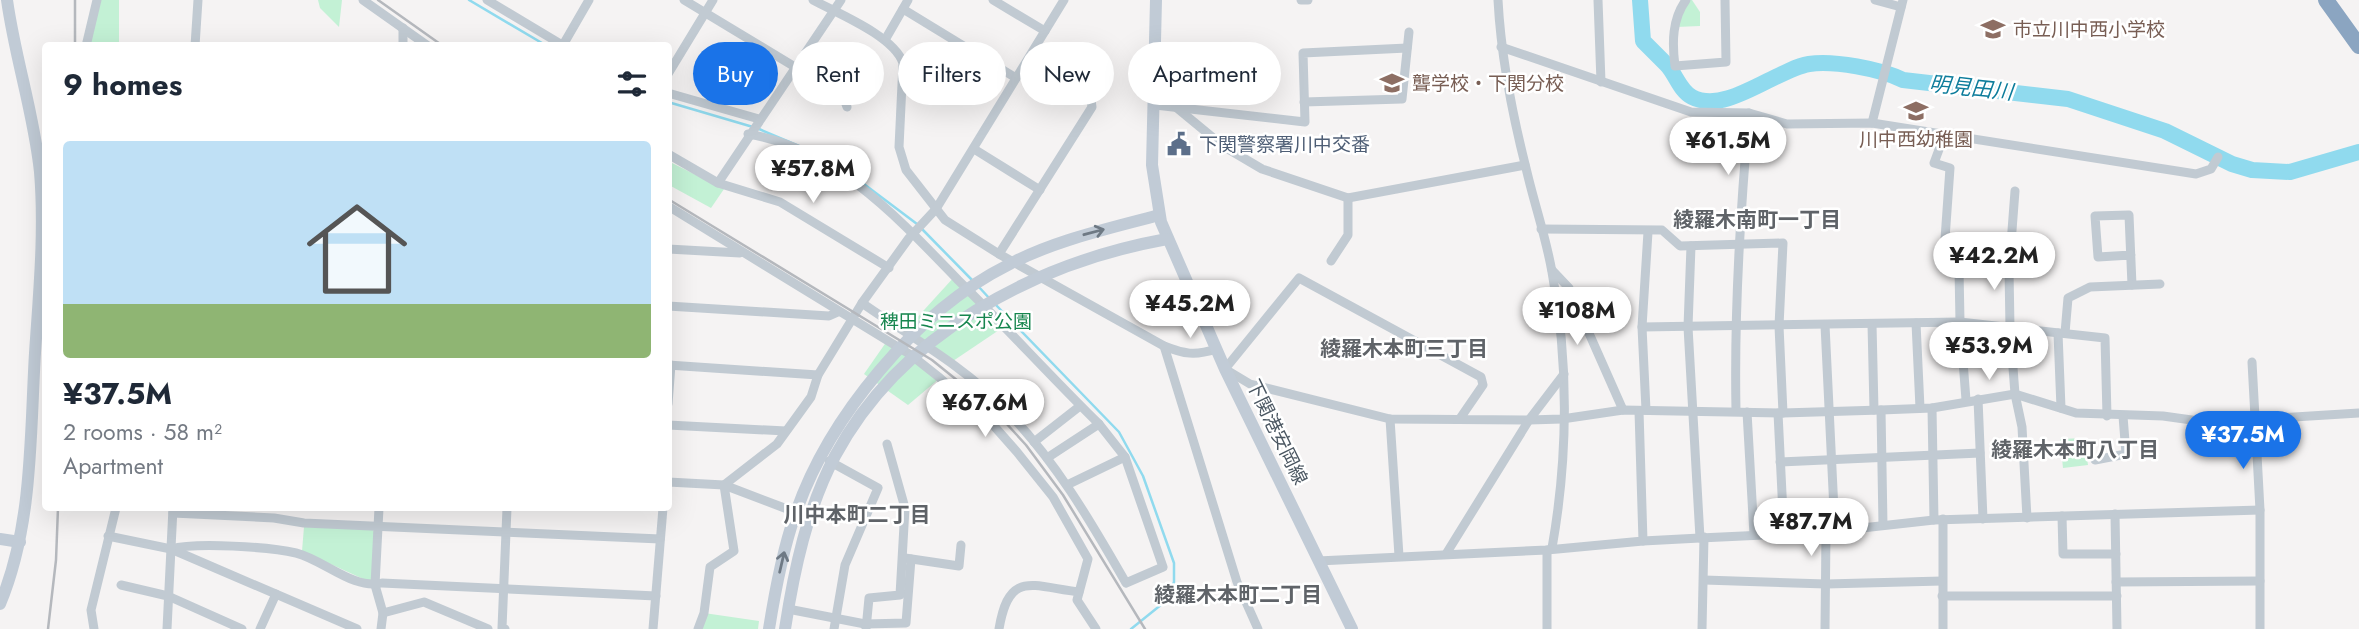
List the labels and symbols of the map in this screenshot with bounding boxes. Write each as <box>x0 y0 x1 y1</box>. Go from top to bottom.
school or university icon: 市立川中西小学校 <box>1979 15 2007 43</box>
place label: 市立川中西小学校 <box>2013 16 2165 43</box>
school or university icon: 聾学校・下関分校 <box>1378 69 1406 97</box>
water label: 明見田川 <box>1928 69 2016 108</box>
place label: 聾学校・下関分校 <box>1412 70 1564 97</box>
school or university icon: 川中西幼稚園 <box>1902 97 1930 125</box>
pin: ¥61.5M <box>1671 118 1785 177</box>
place label: 川中西幼稚園 <box>1859 126 1973 153</box>
public building icon: 下関警察署川中交番 <box>1165 130 1193 158</box>
place label: 下関警察署川中交番 <box>1199 131 1370 158</box>
pin: ¥57.8M <box>756 146 870 205</box>
district label: 綾羅木南町一丁目 <box>1673 205 1841 235</box>
one-way arrow <box>1083 225 1105 238</box>
pin: ¥42.2M <box>1937 232 2051 292</box>
pin: ¥45.2M <box>1133 280 1247 340</box>
pin: ¥108M <box>1528 288 1626 347</box>
park label: 稗田ミニスポ公園 <box>880 308 1032 335</box>
pin: ¥53.9M <box>1932 322 2046 382</box>
district label: 綾羅木本町三丁目 <box>1320 334 1488 364</box>
street label: 下関港安岡線 <box>1240 375 1314 489</box>
pin: ¥67.6M <box>928 380 1042 439</box>
pin: ¥37.5M <box>2186 412 2300 471</box>
district label: 綾羅木本町八丁目 <box>1991 435 2159 465</box>
pin: ¥87.7M <box>1754 498 1868 558</box>
district label: 川中本町二丁目 <box>784 500 931 530</box>
one-way arrow <box>776 551 789 574</box>
district label: 綾羅木本町二丁目 <box>1154 580 1322 610</box>

